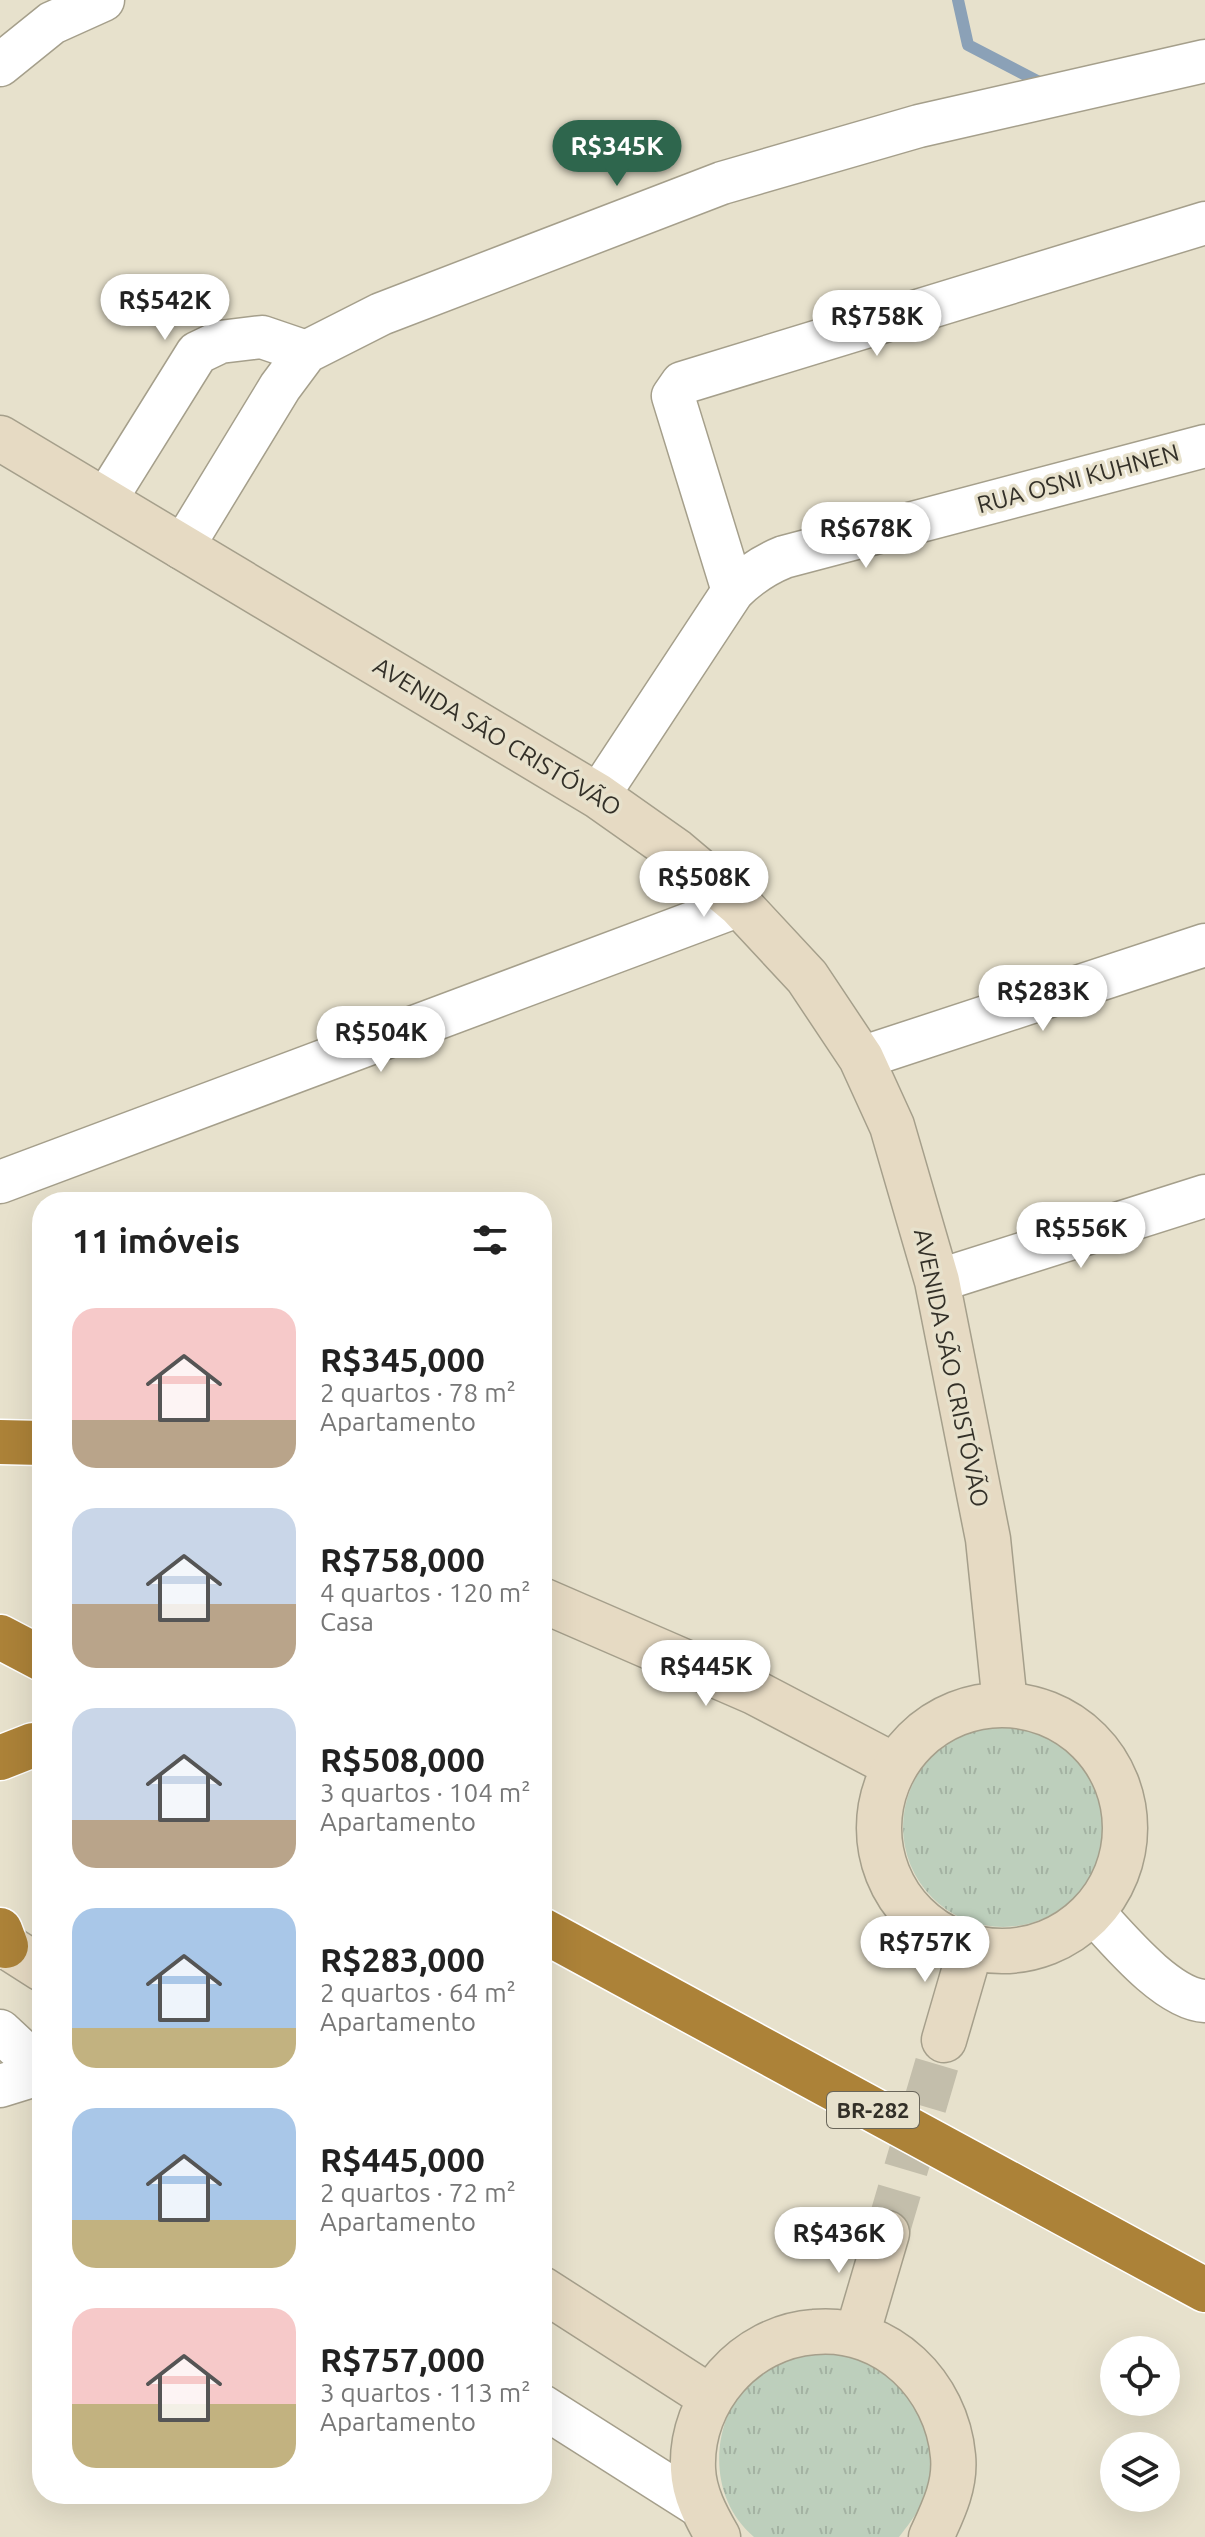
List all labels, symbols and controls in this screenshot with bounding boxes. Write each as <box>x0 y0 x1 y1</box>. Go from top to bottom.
pin: R$345K <box>552 120 682 188</box>
text: R$345K <box>570 131 664 160</box>
pin: R$542K <box>100 274 230 342</box>
text: R$542K <box>118 285 212 314</box>
pin: R$758K <box>812 290 942 358</box>
text: R$758K <box>830 301 924 330</box>
street label: RUA OSNI KUHNEN <box>974 439 1182 518</box>
pin: R$678K <box>801 502 931 570</box>
text: R$678K <box>819 513 913 542</box>
street label: AVENIDA SÃO CRISTÓVÃO <box>369 651 626 821</box>
pin: R$508K <box>639 851 769 919</box>
text: R$508K <box>657 862 751 891</box>
pin: R$283K <box>978 965 1108 1033</box>
text: R$283K <box>996 976 1090 1005</box>
pin: R$504K <box>316 1006 446 1074</box>
text: R$504K <box>334 1017 428 1046</box>
pin: R$556K <box>1016 1202 1146 1270</box>
text: R$556K <box>1034 1213 1128 1242</box>
icon: filters <box>468 1218 512 1262</box>
text: 11 imóveis <box>72 1221 240 1259</box>
street label: AVENIDA SÃO CRISTÓVÃO <box>909 1226 995 1510</box>
icon: home <box>136 1340 232 1436</box>
text: R$345,000 <box>320 1340 485 1378</box>
text: 2 quartos · 78 m² <box>320 1378 516 1407</box>
text: Apartamento <box>320 1407 476 1436</box>
icon: home <box>136 1540 232 1636</box>
text: R$758,000 <box>320 1540 485 1578</box>
text: 4 quartos · 120 m² <box>320 1578 531 1607</box>
text: Casa <box>320 1607 374 1636</box>
pin: R$445K <box>641 1640 771 1708</box>
text: R$445K <box>659 1651 753 1680</box>
icon: home <box>136 1740 232 1836</box>
text: R$508,000 <box>320 1740 485 1778</box>
text: 3 quartos · 104 m² <box>320 1778 531 1807</box>
text: Apartamento <box>320 1807 476 1836</box>
pin: R$757K <box>860 1916 990 1984</box>
text: R$757K <box>878 1927 972 1956</box>
icon: home <box>136 1940 232 2036</box>
text: R$283,000 <box>320 1940 485 1978</box>
text: 2 quartos · 64 m² <box>320 1978 516 2007</box>
text: Apartamento <box>320 2007 476 2036</box>
road number: BR-282 <box>827 2092 919 2128</box>
icon: home <box>136 2140 232 2236</box>
text: R$445,000 <box>320 2140 485 2178</box>
text: 2 quartos · 72 m² <box>320 2178 516 2207</box>
text: Apartamento <box>320 2207 476 2236</box>
pin: R$436K <box>774 2207 904 2275</box>
text: R$436K <box>792 2218 886 2247</box>
map controls <box>1100 2336 1180 2512</box>
button: locate <box>1100 2336 1180 2416</box>
icon: home <box>136 2340 232 2436</box>
text: R$757,000 <box>320 2340 485 2378</box>
text: 3 quartos · 113 m² <box>320 2378 531 2407</box>
text: Apartamento <box>320 2407 476 2436</box>
button: layers <box>1100 2432 1180 2512</box>

